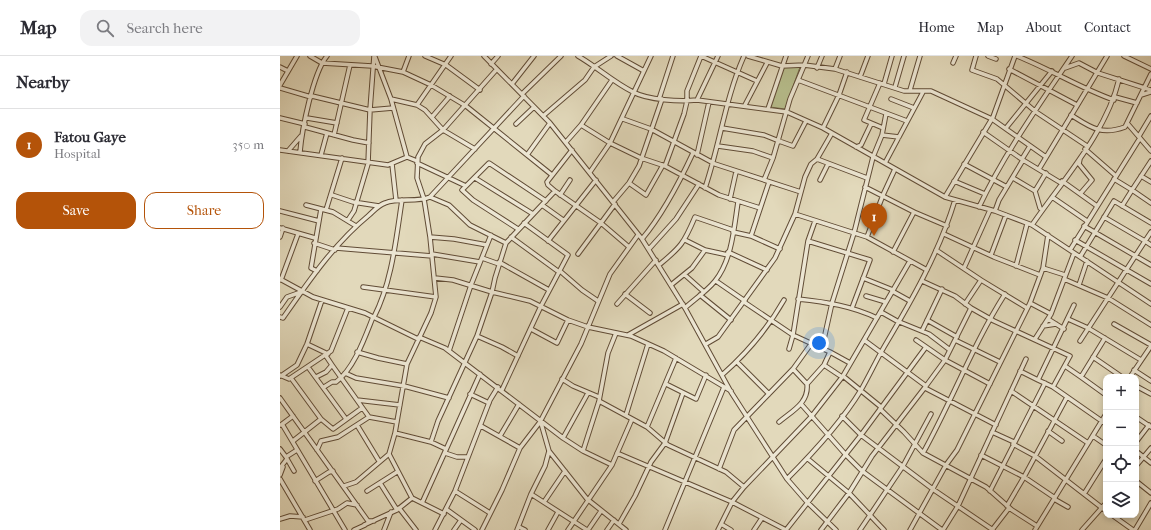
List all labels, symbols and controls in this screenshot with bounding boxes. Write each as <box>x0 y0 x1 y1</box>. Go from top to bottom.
search box <box>80 10 360 46</box>
text: Map <box>20 17 56 39</box>
icon: search <box>94 17 116 39</box>
text: Search here <box>126 19 203 37</box>
text: Home <box>918 19 955 36</box>
text: Map <box>977 19 1004 36</box>
text: About <box>1026 19 1062 36</box>
text: Contact <box>1084 19 1131 36</box>
text: Nearby <box>16 72 70 92</box>
text: Fatou Gaye <box>54 128 126 146</box>
text: 1 <box>27 137 31 152</box>
text: 350 m <box>232 137 264 152</box>
text: Hospital <box>54 146 101 161</box>
button: Save <box>16 192 136 229</box>
button: Share <box>144 192 264 229</box>
pin: 1 <box>861 203 887 236</box>
your location <box>809 333 829 353</box>
map controls <box>1103 374 1139 518</box>
button: + <box>1103 374 1139 410</box>
button: − <box>1103 410 1139 446</box>
button: locate <box>1103 446 1139 482</box>
button: layers <box>1103 482 1139 518</box>

